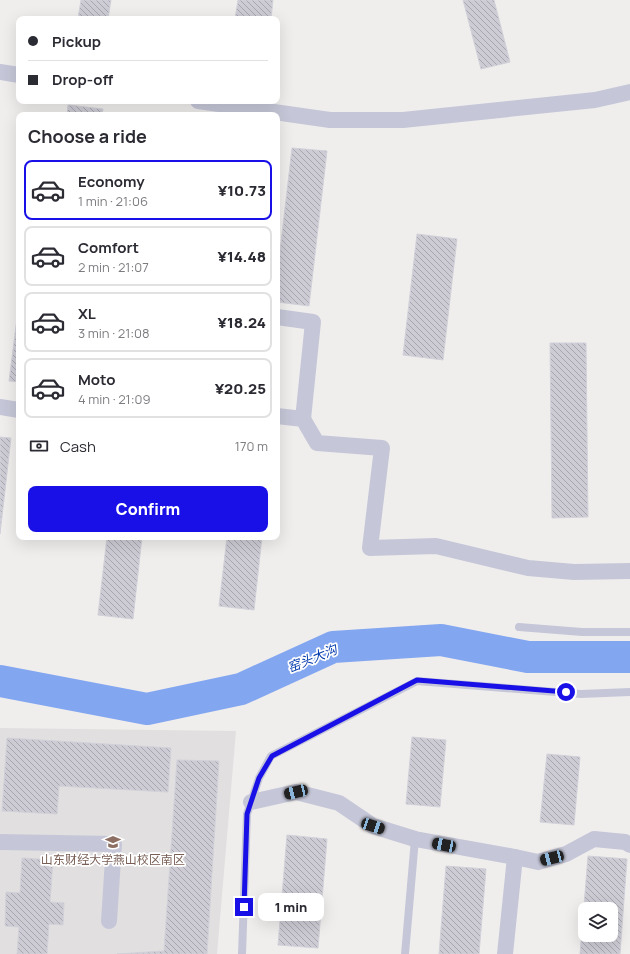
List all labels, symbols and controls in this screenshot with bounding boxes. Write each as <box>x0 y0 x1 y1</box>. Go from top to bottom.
text: Pickup <box>52 31 101 52</box>
text: Drop-off <box>52 69 113 90</box>
text: Choose a ride <box>28 124 147 148</box>
text: Economy <box>78 171 145 192</box>
icon: car <box>30 172 66 208</box>
text: ¥10.73 <box>218 180 266 201</box>
text: 1 min · 21:06 <box>78 192 148 210</box>
text: Comfort <box>78 237 139 258</box>
icon: car <box>30 238 66 274</box>
text: ¥14.48 <box>217 246 266 267</box>
text: 2 min · 21:07 <box>78 258 149 276</box>
text: XL <box>78 303 96 324</box>
icon: car <box>30 304 66 340</box>
text: ¥18.24 <box>218 312 266 333</box>
text: 3 min · 21:08 <box>78 324 150 342</box>
text: Moto <box>78 369 115 390</box>
icon: car <box>30 370 66 406</box>
text: ¥20.25 <box>215 378 266 399</box>
text: 4 min · 21:09 <box>78 390 151 408</box>
icon: cash <box>28 435 50 457</box>
text: Cash <box>60 436 96 457</box>
text: 170 m <box>235 437 268 455</box>
button: Confirm <box>28 486 268 532</box>
water label: 窑头大沟 <box>285 639 341 676</box>
route start <box>557 683 575 701</box>
car <box>283 783 309 801</box>
car <box>360 817 386 835</box>
school or university icon: 山东财经大学燕山校区南区 <box>104 833 122 851</box>
car <box>431 837 457 853</box>
car <box>539 849 565 867</box>
place label: 山东财经大学燕山校区南区 <box>41 851 185 868</box>
callout: 1 min <box>258 893 324 921</box>
route end <box>235 898 253 916</box>
text: 1 min <box>275 898 307 916</box>
map controls <box>578 902 618 942</box>
button: layers <box>578 902 618 942</box>

